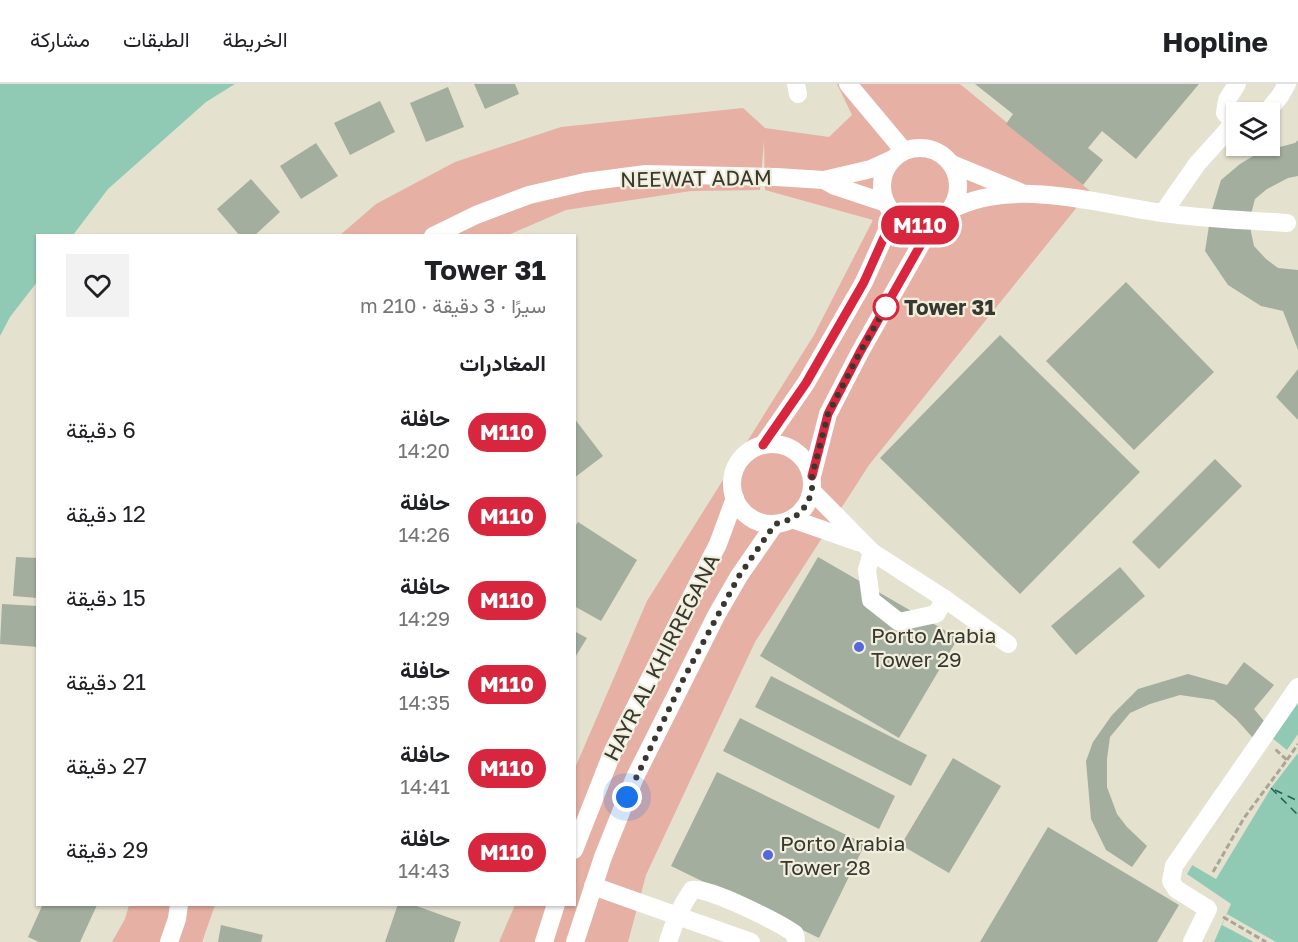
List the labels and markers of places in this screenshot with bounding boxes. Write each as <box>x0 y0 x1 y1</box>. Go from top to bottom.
marker: Tower 31 <box>873 294 899 320</box>
place label: Tower 31 <box>904 294 995 320</box>
place label: Porto Arabia Tower 29 <box>871 622 996 672</box>
marker: Porto Arabia Tower 29 <box>852 640 866 654</box>
place label: Porto Arabia Tower 28 <box>780 830 905 880</box>
marker: Porto Arabia Tower 28 <box>761 848 775 862</box>

